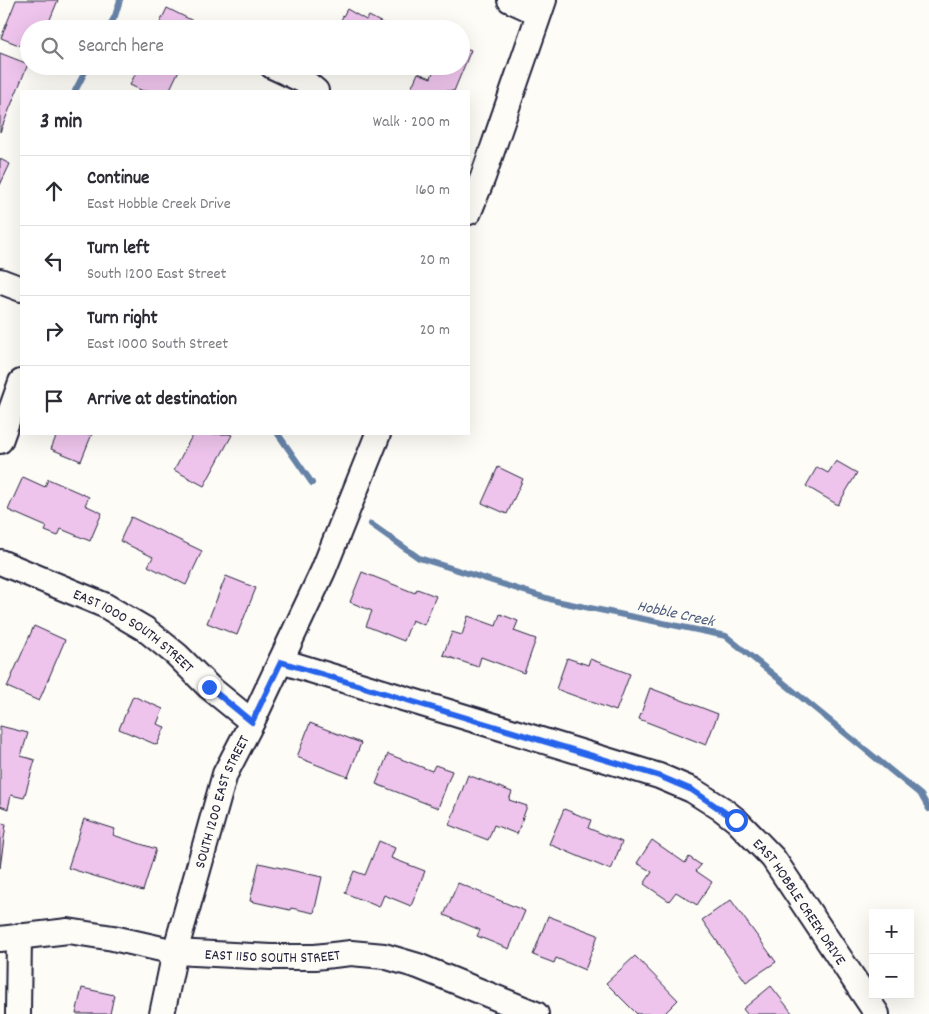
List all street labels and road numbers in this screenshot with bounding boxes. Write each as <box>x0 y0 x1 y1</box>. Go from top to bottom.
street label: EAST 1000 SOUTH STREET <box>69 584 198 679</box>
street label: SOUTH 1200 EAST STREET <box>190 732 256 871</box>
street label: EAST HOBBLE CREEK DRIVE <box>747 834 850 970</box>
street label: EAST 1150 SOUTH STREET <box>204 945 341 970</box>

